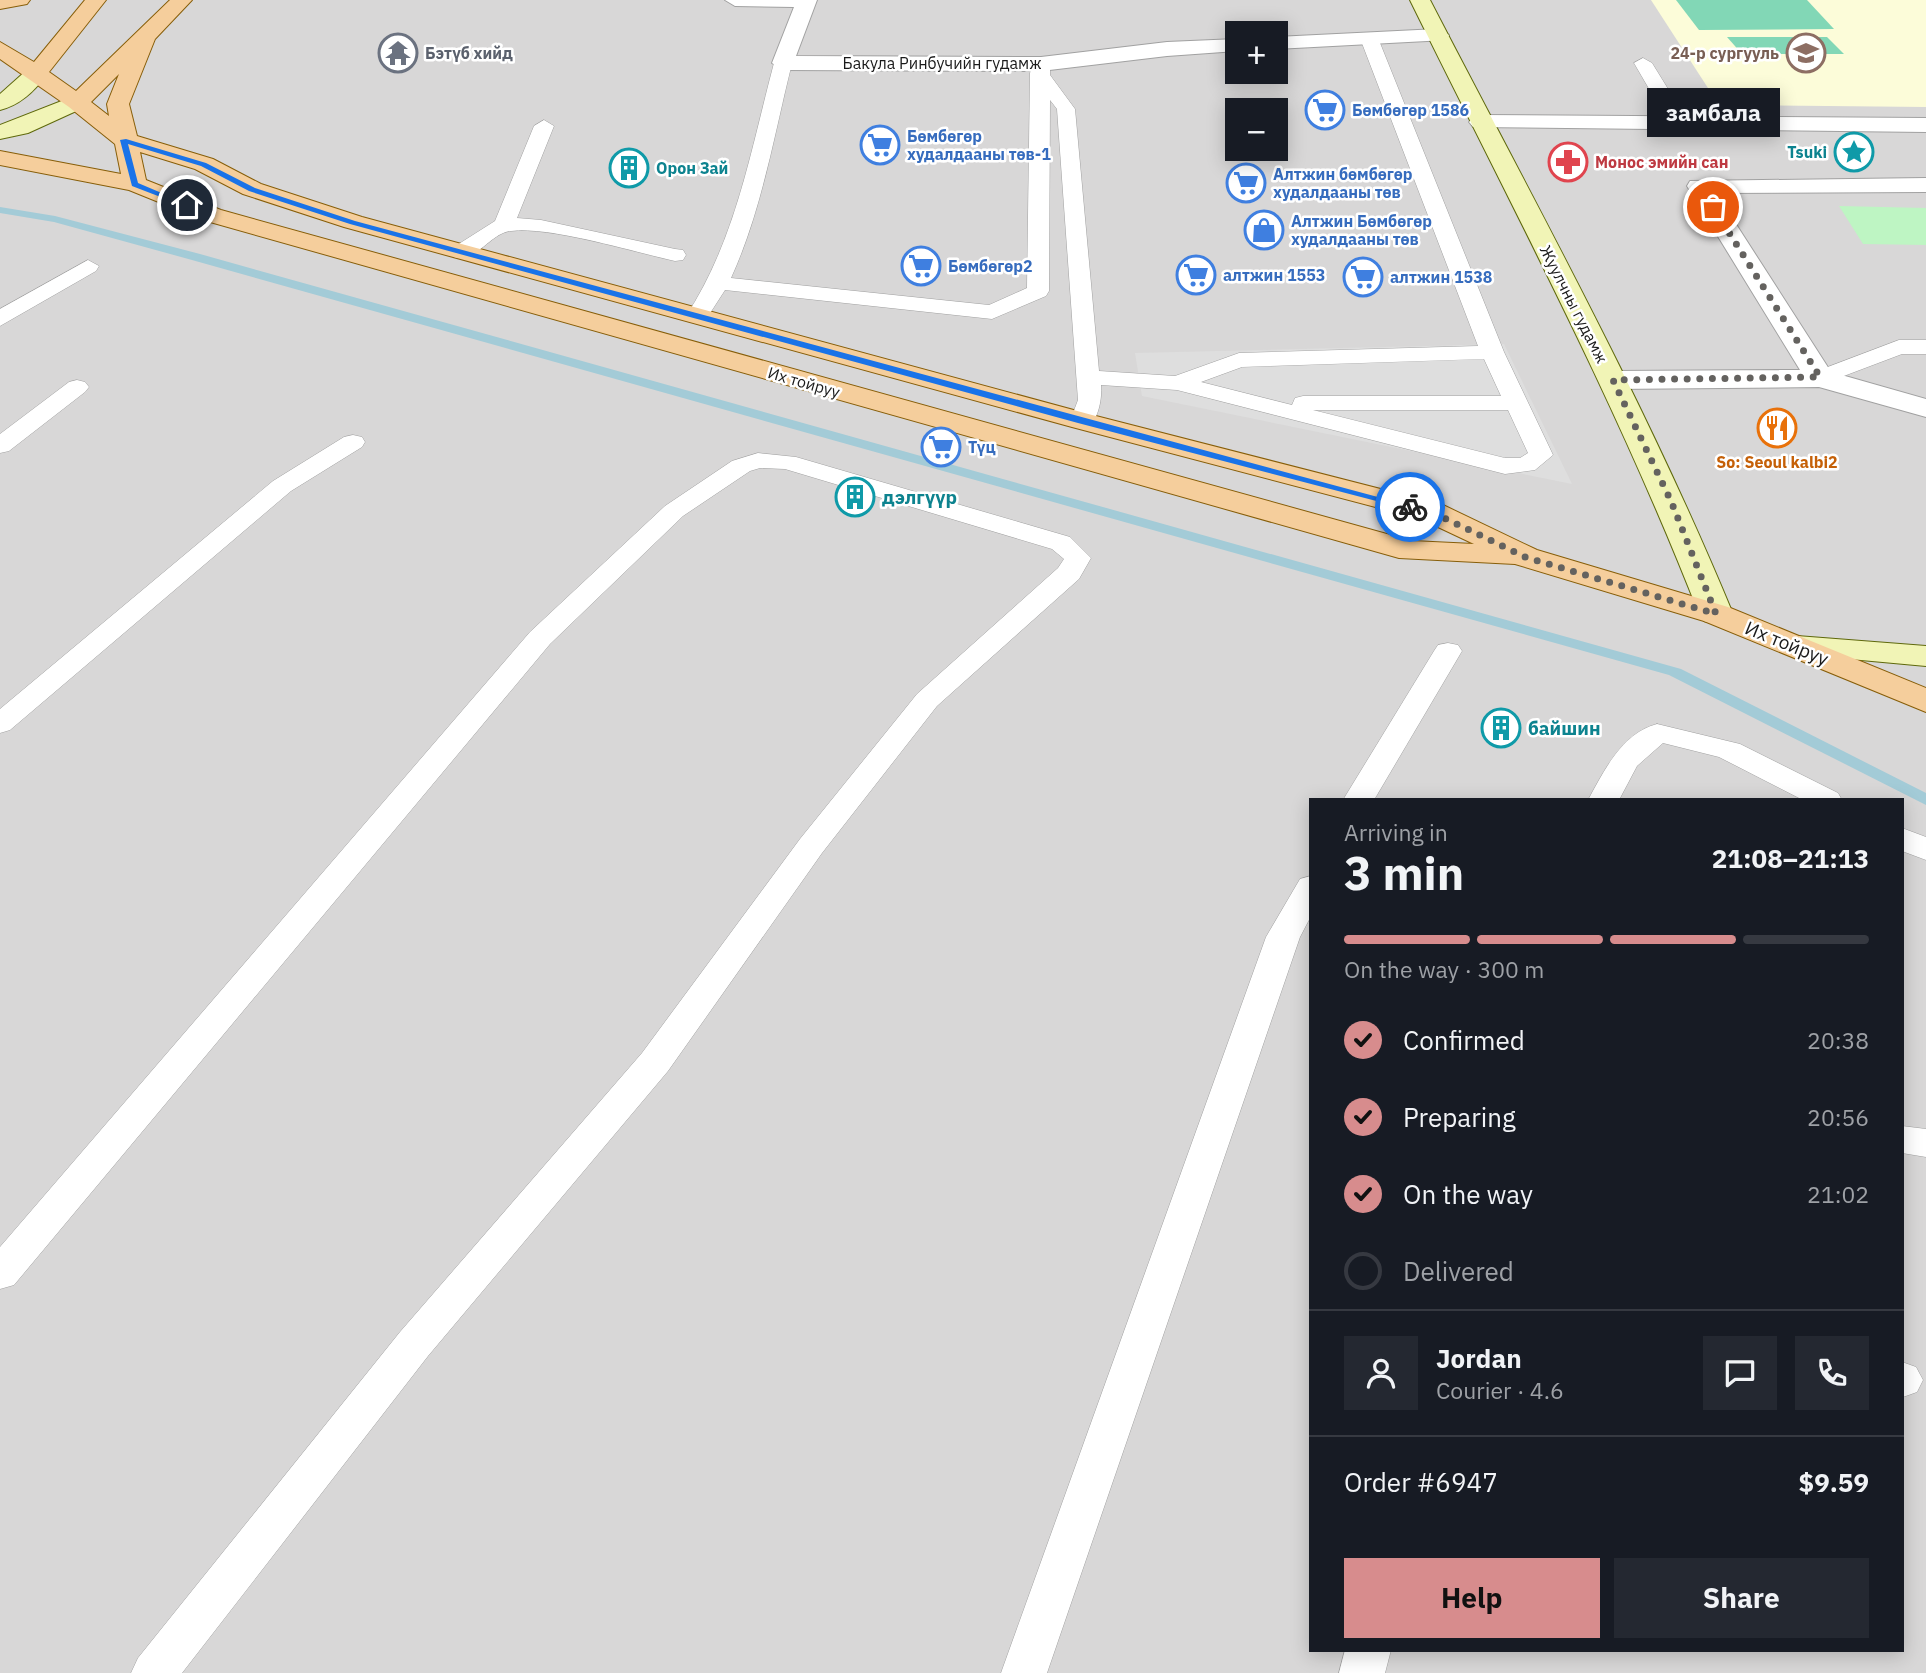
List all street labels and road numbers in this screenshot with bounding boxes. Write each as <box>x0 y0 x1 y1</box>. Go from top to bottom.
street label: Бакула Ринбучийн гудамж <box>842 53 1042 73</box>
street label: Жуулчны гудамж <box>1536 242 1612 366</box>
street label: Их тойруу <box>766 362 842 402</box>
street label: Их тойруу <box>1742 615 1833 671</box>

